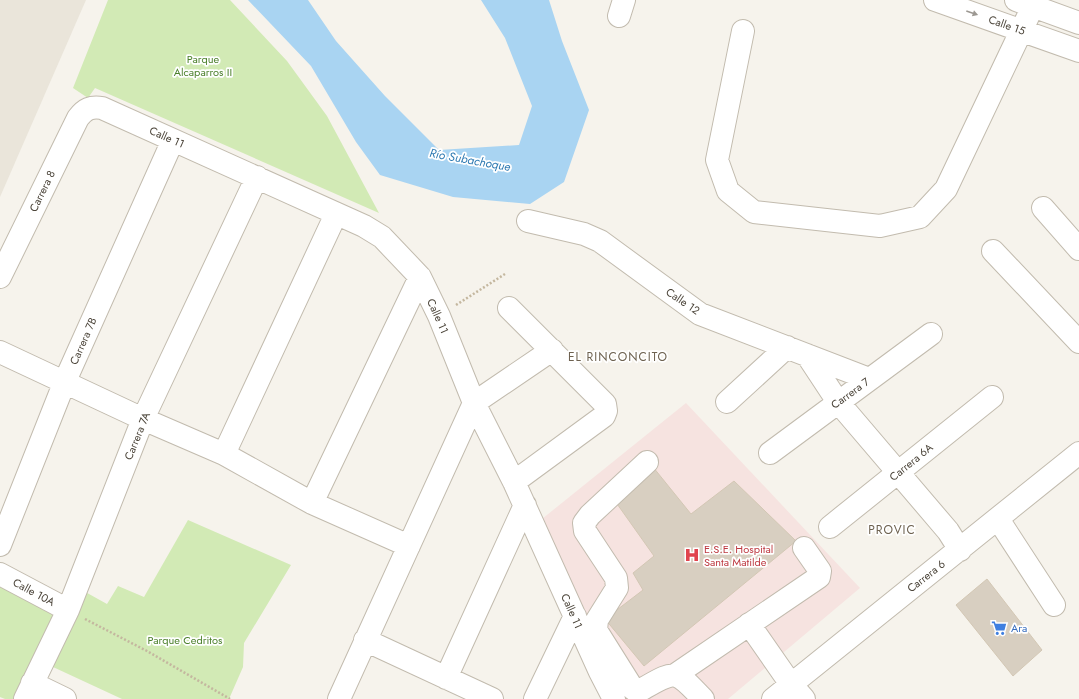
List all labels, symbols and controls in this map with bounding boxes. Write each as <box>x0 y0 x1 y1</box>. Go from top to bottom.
one-way arrow <box>967 10 979 16</box>
street label: Calle 15 <box>986 11 1028 39</box>
park label: Parque Alcaparros II <box>174 51 232 80</box>
street label: Calle 11 <box>147 122 187 152</box>
water label: Río Subachoque <box>428 144 512 176</box>
street label: Carrera 8 <box>25 168 59 214</box>
street label: Calle 12 <box>663 284 703 318</box>
street label: Calle 11 <box>423 296 453 336</box>
street label: Carrera 7B <box>65 315 101 367</box>
district label: EL RINCONCITO <box>568 348 668 366</box>
street label: Carrera 7 <box>827 373 873 412</box>
street label: Carrera 7A <box>120 409 154 462</box>
street label: Carrera 6A <box>886 439 937 485</box>
district label: PROVIC <box>868 521 916 539</box>
place label: E.S.E. Hospital Santa Matilde <box>704 541 773 570</box>
hospital icon: E.S.E. Hospital Santa Matilde <box>683 546 701 564</box>
street label: Carrera 6 <box>904 556 948 596</box>
street label: Calle 10A <box>10 574 59 610</box>
street label: Calle 11 <box>557 591 587 631</box>
supermarket icon: Ara <box>990 619 1008 637</box>
place label: Ara <box>1011 620 1027 636</box>
park label: Parque Cedritos <box>148 632 223 648</box>

